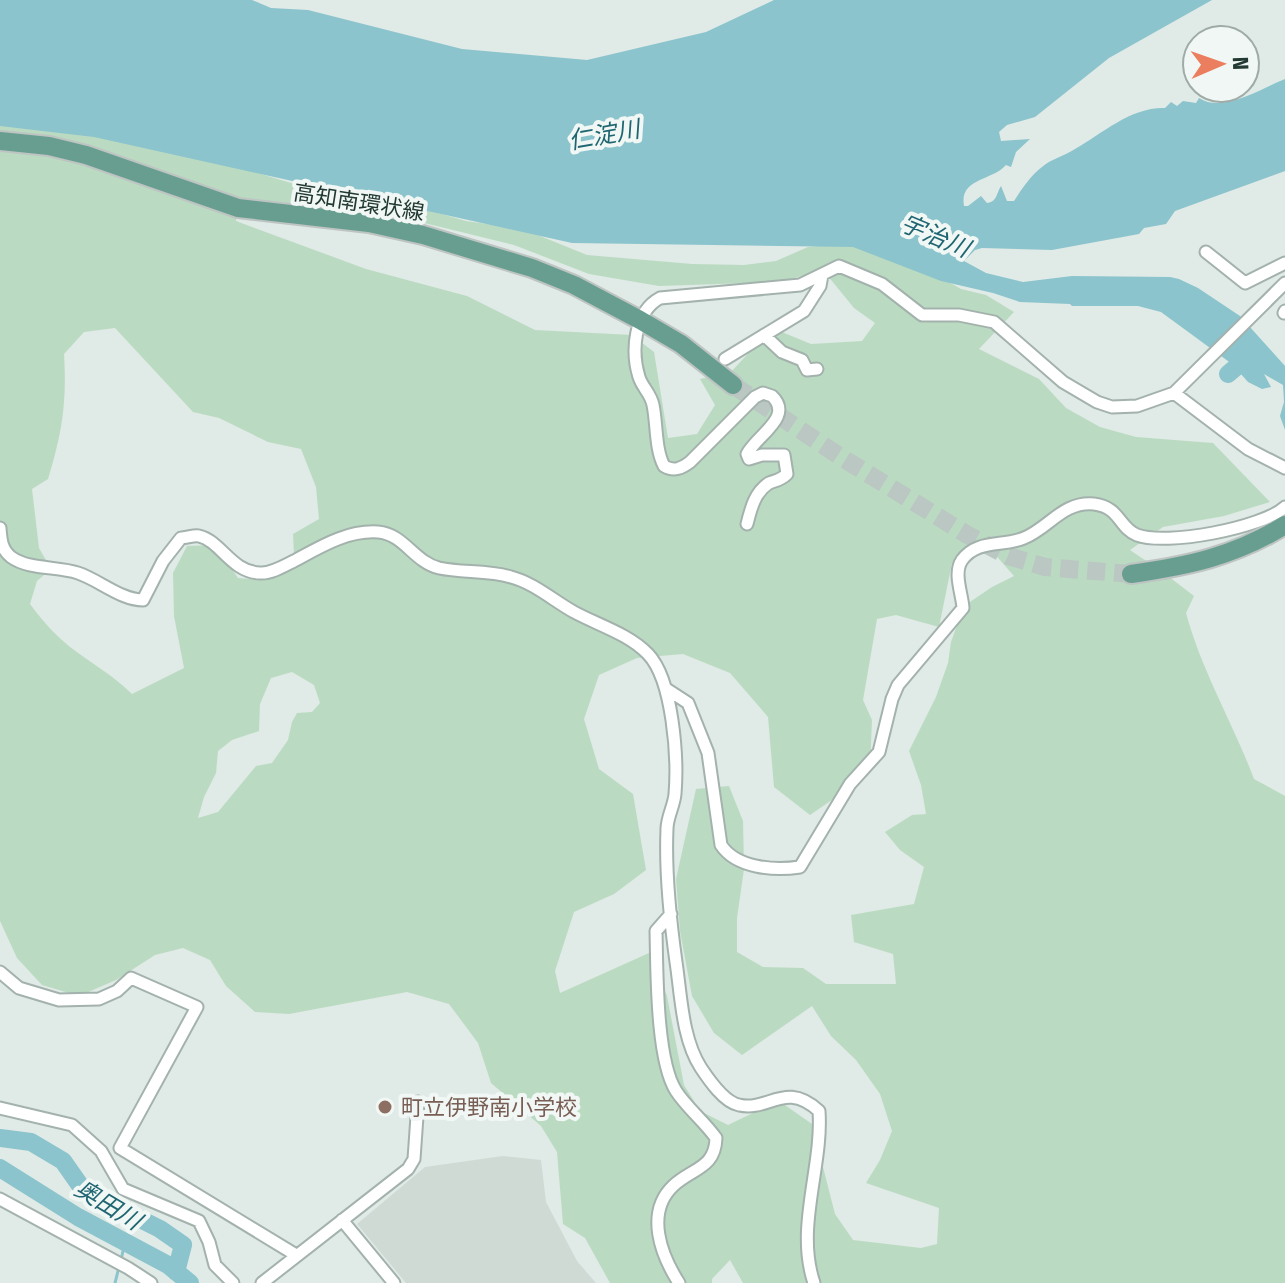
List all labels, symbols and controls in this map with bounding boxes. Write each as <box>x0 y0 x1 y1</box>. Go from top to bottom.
north arrow <box>1181 24 1261 104</box>
text: N <box>1227 56 1254 70</box>
water label: 仁淀川 <box>566 114 645 155</box>
street label: 高知南環状線 <box>292 179 426 226</box>
water label: 宇治川 <box>896 209 976 264</box>
place label: 町立伊野南小学校 <box>401 1094 577 1121</box>
marker: 町立伊野南小学校 <box>376 1098 394 1116</box>
water label: 奥田川 <box>70 1174 149 1237</box>

